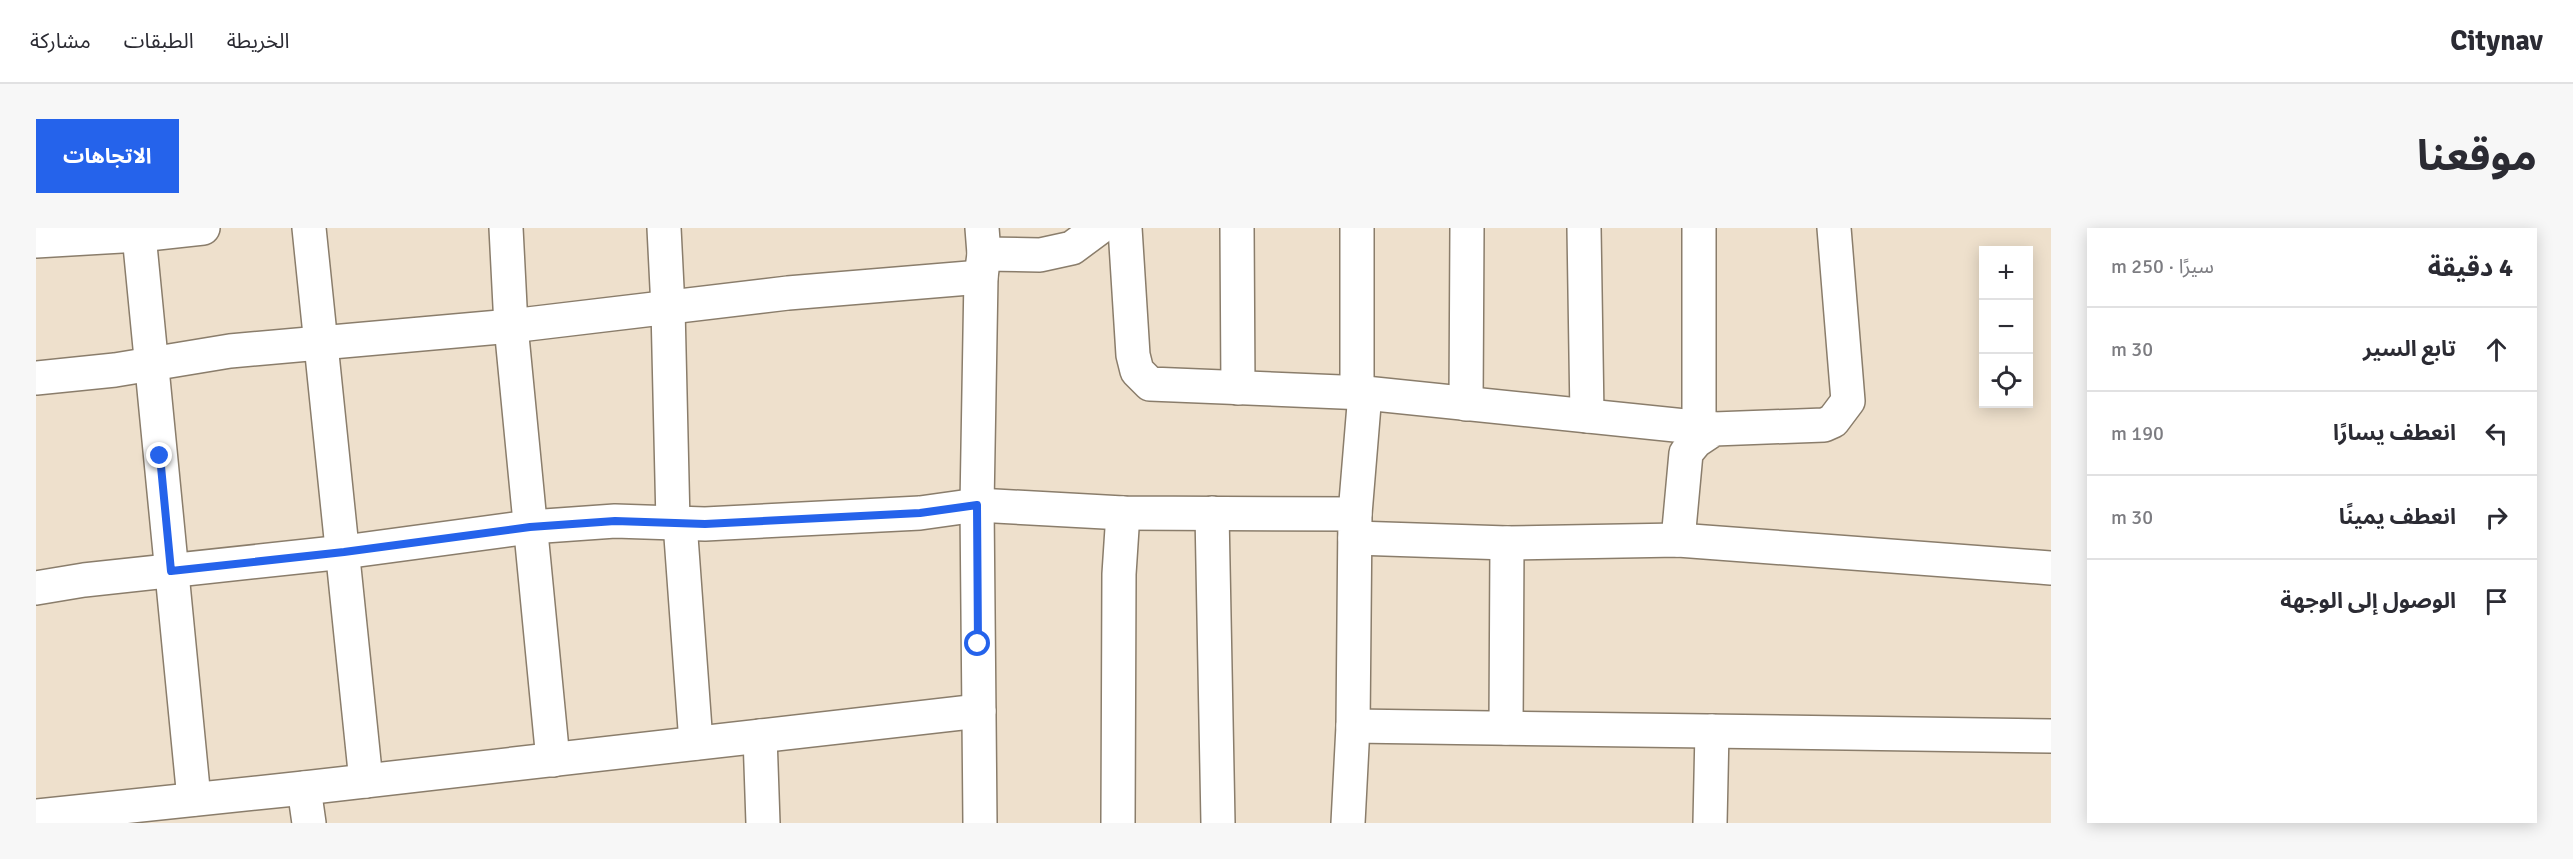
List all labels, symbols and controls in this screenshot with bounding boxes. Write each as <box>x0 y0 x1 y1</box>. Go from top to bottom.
text: Citynav <box>2450 24 2543 58</box>
text: مشاركة <box>30 28 91 54</box>
text: الطبقات <box>124 28 194 54</box>
text: الخريطة <box>227 28 290 54</box>
button: الاتجاهات <box>36 119 179 193</box>
text: موقعنا <box>2417 131 2537 182</box>
map controls <box>1979 246 2033 408</box>
button: + <box>1979 246 2033 300</box>
text: 4 دقيقة <box>2428 252 2513 284</box>
text: سيرًا · 250 m <box>2111 254 2214 279</box>
button: − <box>1979 300 2033 354</box>
icon: ahead <box>2480 333 2513 366</box>
text: تابع السير <box>2363 335 2456 362</box>
text: 30 m <box>2111 337 2153 362</box>
button: locate <box>1979 354 2033 408</box>
icon: left <box>2480 417 2513 450</box>
text: انعطف يسارًا <box>2333 419 2456 446</box>
text: 190 m <box>2111 421 2164 446</box>
route end <box>146 442 172 468</box>
icon: right <box>2480 501 2513 534</box>
text: انعطف يمينًا <box>2339 503 2456 530</box>
text: 30 m <box>2111 505 2153 530</box>
icon: arrive <box>2480 585 2513 618</box>
text: الوصول إلى الوجهة <box>2280 587 2456 614</box>
route start <box>964 630 990 656</box>

